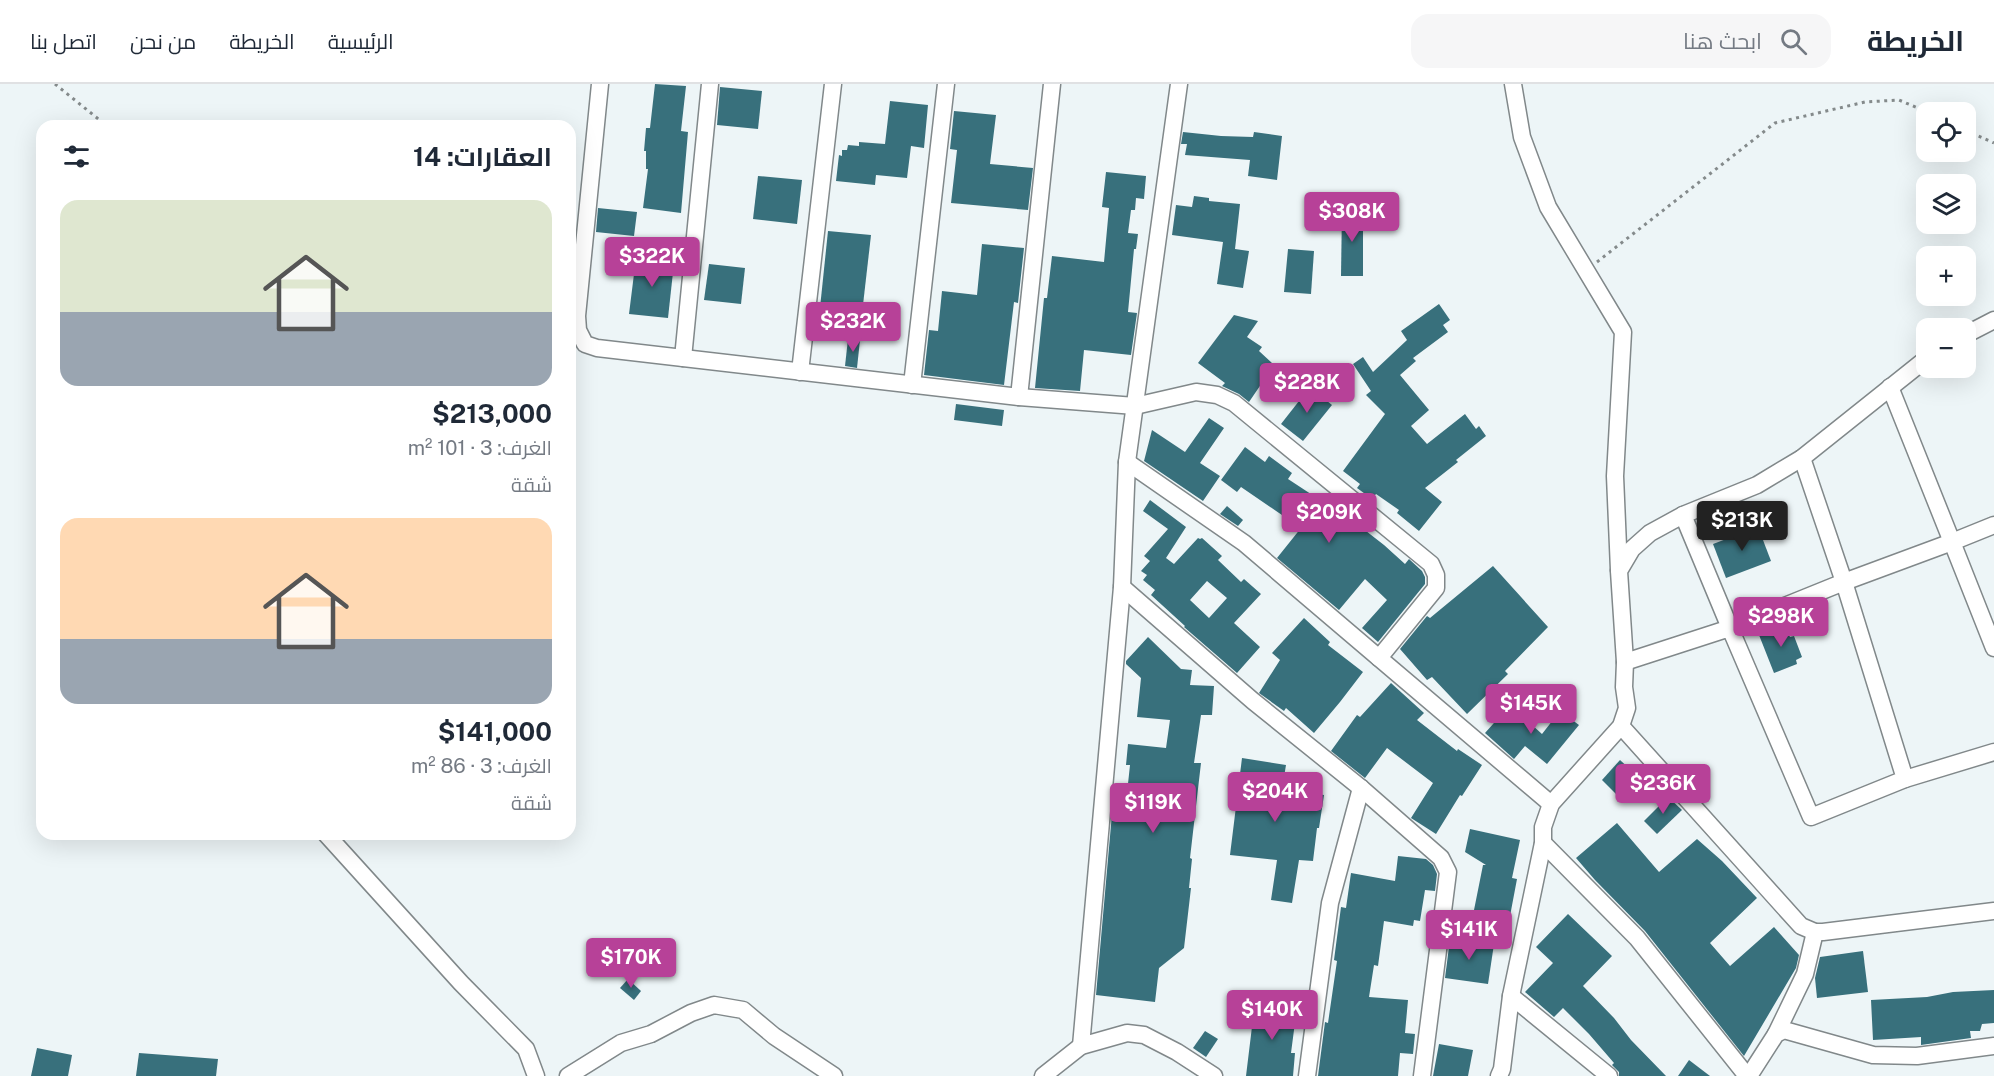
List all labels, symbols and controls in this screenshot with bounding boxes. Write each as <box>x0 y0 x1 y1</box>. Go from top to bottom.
search box <box>1411 14 1831 68</box>
text: الخريطة <box>1867 24 1964 57</box>
icon: search <box>1777 25 1810 58</box>
text: ابحث هنا <box>1683 28 1762 54</box>
text: اتصل بنا <box>30 29 97 54</box>
text: من نحن <box>130 29 196 54</box>
text: الخريطة <box>229 29 295 54</box>
text: الرئيسية <box>328 29 394 54</box>
map controls <box>1916 102 1976 378</box>
button: locate <box>1916 102 1976 162</box>
icon: filters <box>60 140 93 173</box>
text: العقارات: 14 <box>413 141 552 172</box>
button: layers <box>1916 174 1976 234</box>
pin: $308K <box>1310 192 1394 243</box>
text: $308K <box>1318 199 1386 223</box>
pin: $322K <box>610 237 694 288</box>
icon: home <box>252 239 360 347</box>
text: $322K <box>619 244 685 268</box>
button: + <box>1916 246 1976 306</box>
pin: $232K <box>811 302 895 353</box>
text: $232K <box>820 309 886 333</box>
button: − <box>1916 318 1976 378</box>
pin: $228K <box>1265 363 1349 414</box>
text: $228K <box>1274 370 1340 394</box>
text: $213,000 <box>432 398 552 429</box>
text: الغرف: 3 · 101 m² <box>408 436 552 460</box>
text: شقة <box>511 473 552 497</box>
pin: $209K <box>1287 493 1371 544</box>
text: $209K <box>1296 500 1362 524</box>
pin: $213K <box>1700 501 1784 552</box>
text: $213K <box>1711 508 1773 532</box>
icon: home <box>252 557 360 665</box>
pin: $298K <box>1739 597 1823 648</box>
text: $298K <box>1747 604 1815 628</box>
pin: $145K <box>1489 684 1573 735</box>
text: $145K <box>1500 691 1562 715</box>
text: $141,000 <box>438 716 552 747</box>
text: الغرف: 3 · 86 m² <box>411 754 552 778</box>
pin: $236K <box>1621 764 1705 815</box>
text: $236K <box>1629 771 1697 795</box>
pin: $204K <box>1233 772 1317 823</box>
text: $204K <box>1242 779 1308 803</box>
pin: $119K <box>1111 783 1195 834</box>
text: $119K <box>1124 790 1182 814</box>
text: شقة <box>511 791 552 815</box>
pin: $141K <box>1427 910 1511 961</box>
text: $141K <box>1440 917 1498 941</box>
pin: $170K <box>589 938 673 989</box>
text: $170K <box>600 945 662 969</box>
pin: $140K <box>1230 990 1314 1041</box>
text: $140K <box>1241 997 1303 1021</box>

